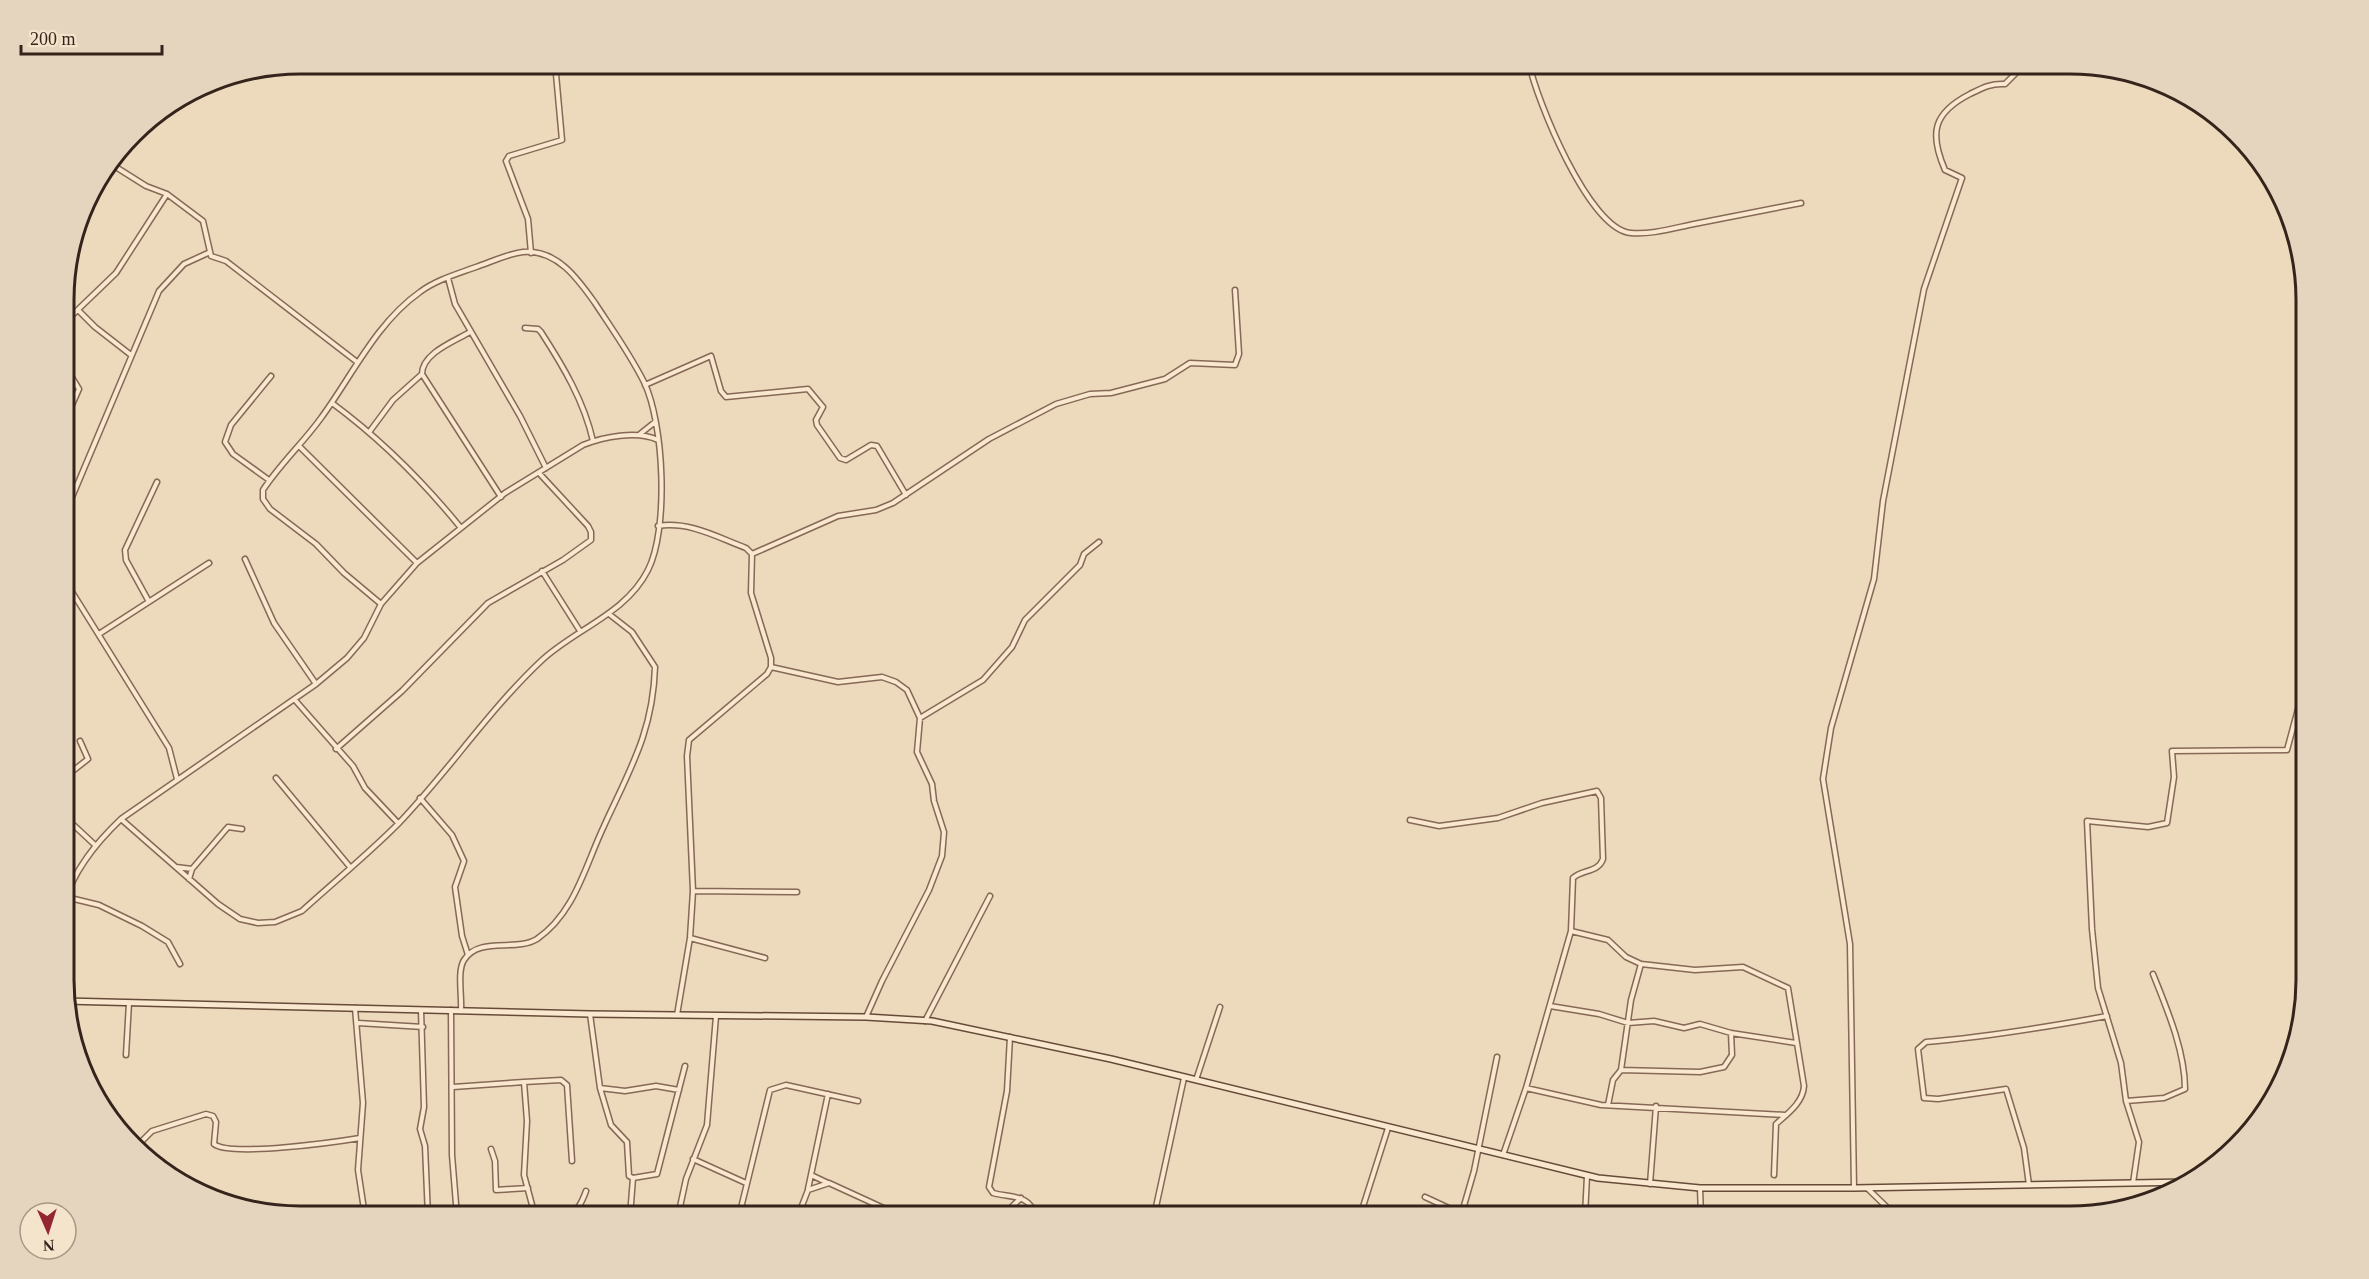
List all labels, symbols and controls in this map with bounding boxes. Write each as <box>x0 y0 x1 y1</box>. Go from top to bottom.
scale bar <box>21 18 162 56</box>
text: 200 m <box>30 29 76 49</box>
north arrow <box>18 1201 78 1261</box>
text: N <box>42 1237 55 1254</box>

